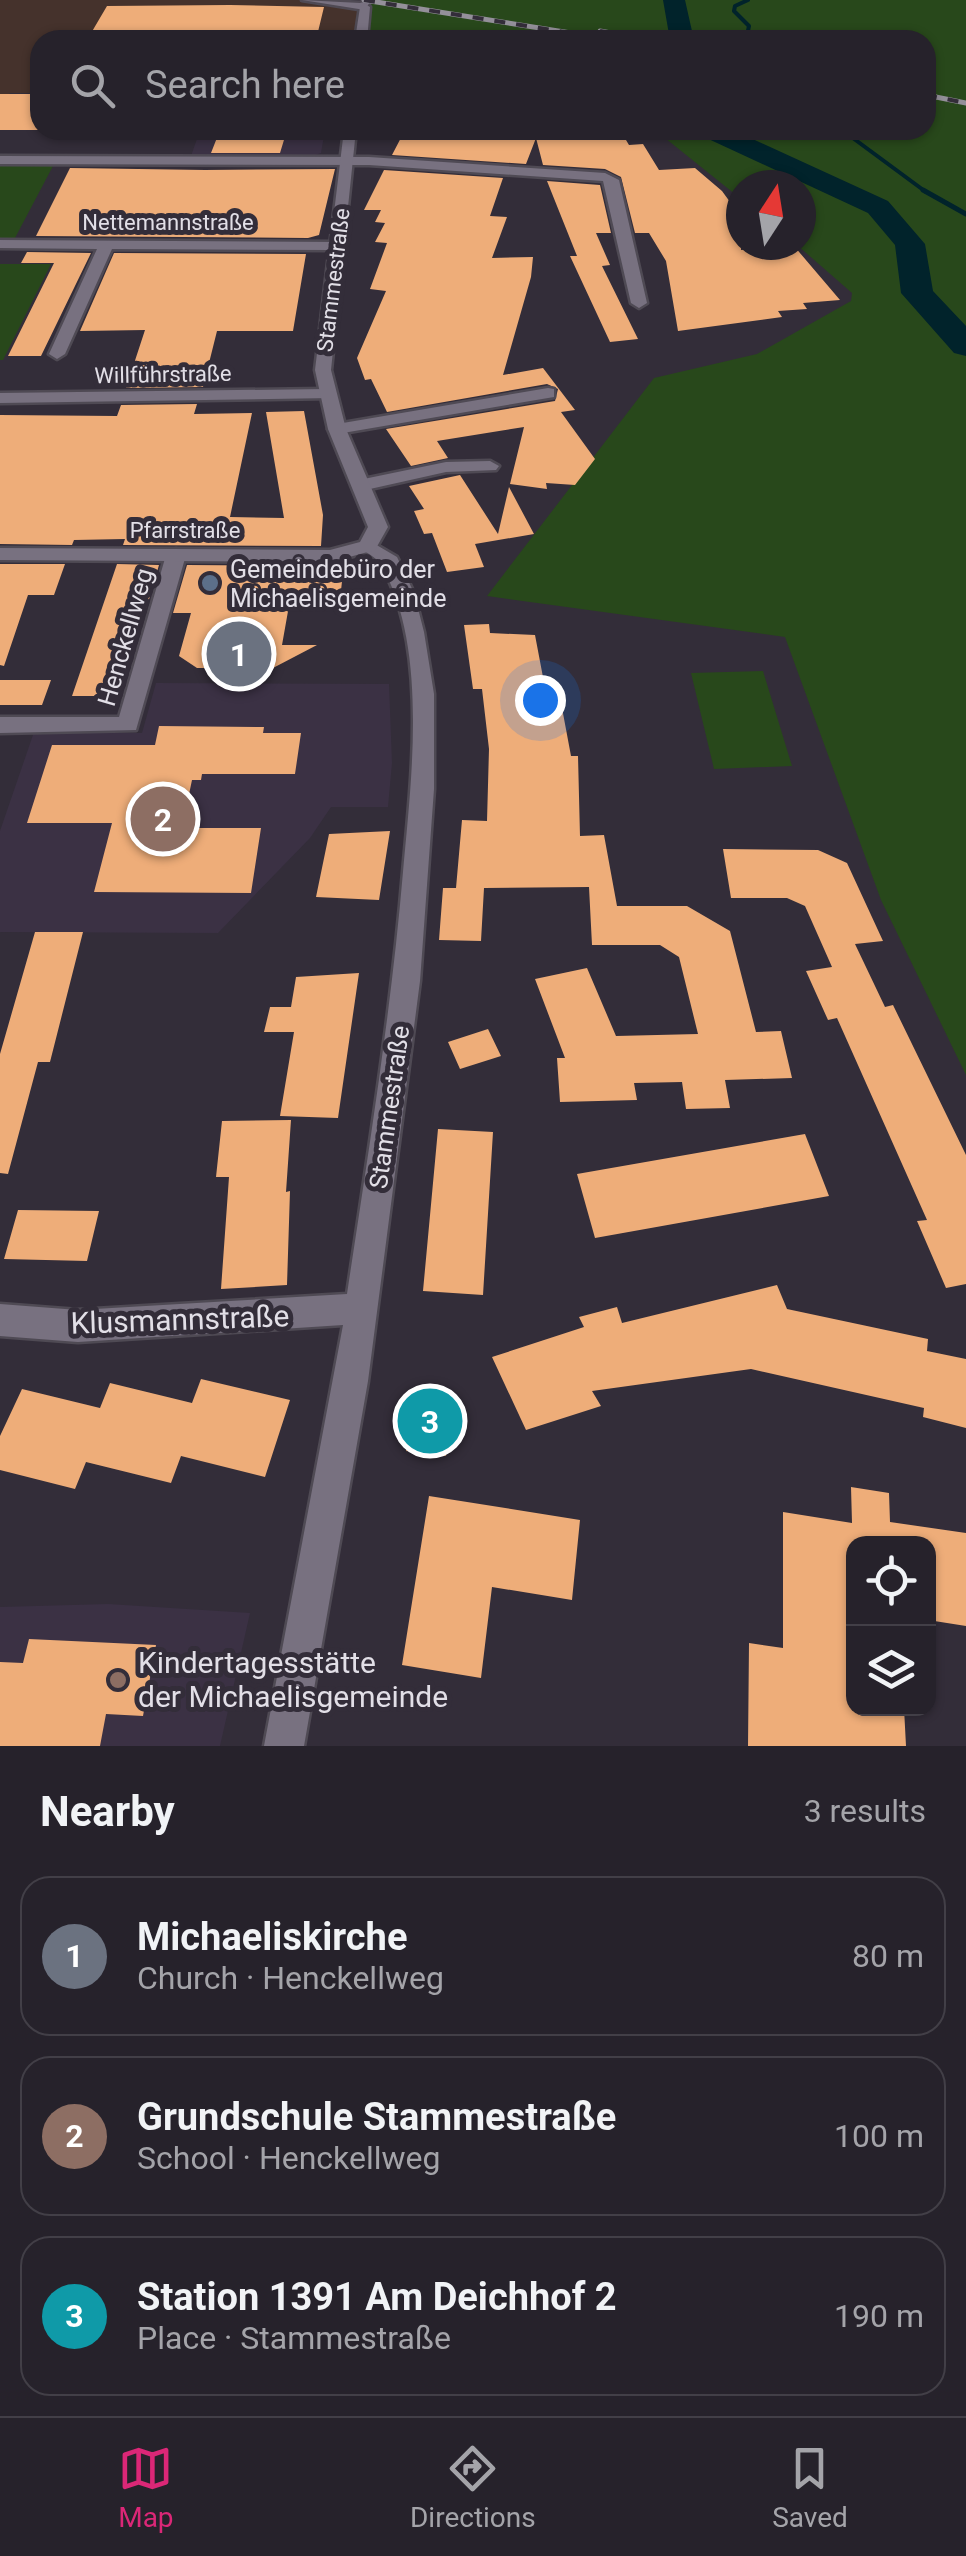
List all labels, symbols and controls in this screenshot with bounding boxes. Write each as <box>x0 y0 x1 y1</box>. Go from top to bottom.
search box <box>30 30 936 140</box>
icon: search <box>65 58 120 113</box>
text: Search here <box>145 63 345 107</box>
north arrow <box>726 170 816 260</box>
street label: Stammestraße <box>312 207 355 353</box>
street label: Nettemannstraße <box>82 210 254 235</box>
street label: Willführstraße <box>94 361 232 388</box>
street label: Pfarrstraße <box>130 518 240 543</box>
place label: Gemeindebüro der Michaelisgemeinde <box>230 555 446 613</box>
street label: Henckellweg <box>92 565 159 709</box>
marker: Gemeindebüro der Michaelisgemeinde <box>199 572 221 594</box>
pin: 1 <box>206 616 272 692</box>
your location <box>515 675 566 726</box>
pin: 2 <box>130 782 196 856</box>
street label: Stammestraße <box>364 1024 415 1191</box>
street label: Klusmannstraße <box>70 1298 290 1341</box>
pin: 3 <box>398 1384 462 1458</box>
map controls <box>846 1536 936 1716</box>
button: locate <box>846 1536 936 1626</box>
button: layers <box>846 1626 936 1716</box>
place label: Kindertagesstätte der Michaelisgemeinde <box>138 1645 448 1714</box>
marker: Kindertagesstätte der Michaelisgemeinde <box>107 1669 129 1691</box>
text: Nearby <box>40 1787 175 1836</box>
text: 3 results <box>804 1792 926 1830</box>
text: Michaeliskirche <box>137 1915 407 1959</box>
text: 1 <box>65 1937 84 1975</box>
text: 80 m <box>852 1937 924 1975</box>
text: Church · Henckellweg <box>137 1959 444 1997</box>
text: Grundschule Stammestraße <box>137 2095 616 2139</box>
text: 2 <box>65 2117 84 2155</box>
text: 100 m <box>834 2117 924 2155</box>
text: School · Henckellweg <box>137 2139 441 2177</box>
text: Station 1391 Am Deichhof 2 <box>137 2275 617 2319</box>
text: 3 <box>65 2297 84 2335</box>
text: 190 m <box>834 2297 924 2335</box>
text: Place · Stammestraße <box>137 2319 451 2357</box>
tab: Map <box>118 2441 174 2534</box>
tab: Directions <box>410 2441 536 2534</box>
tab: Saved <box>772 2441 848 2534</box>

